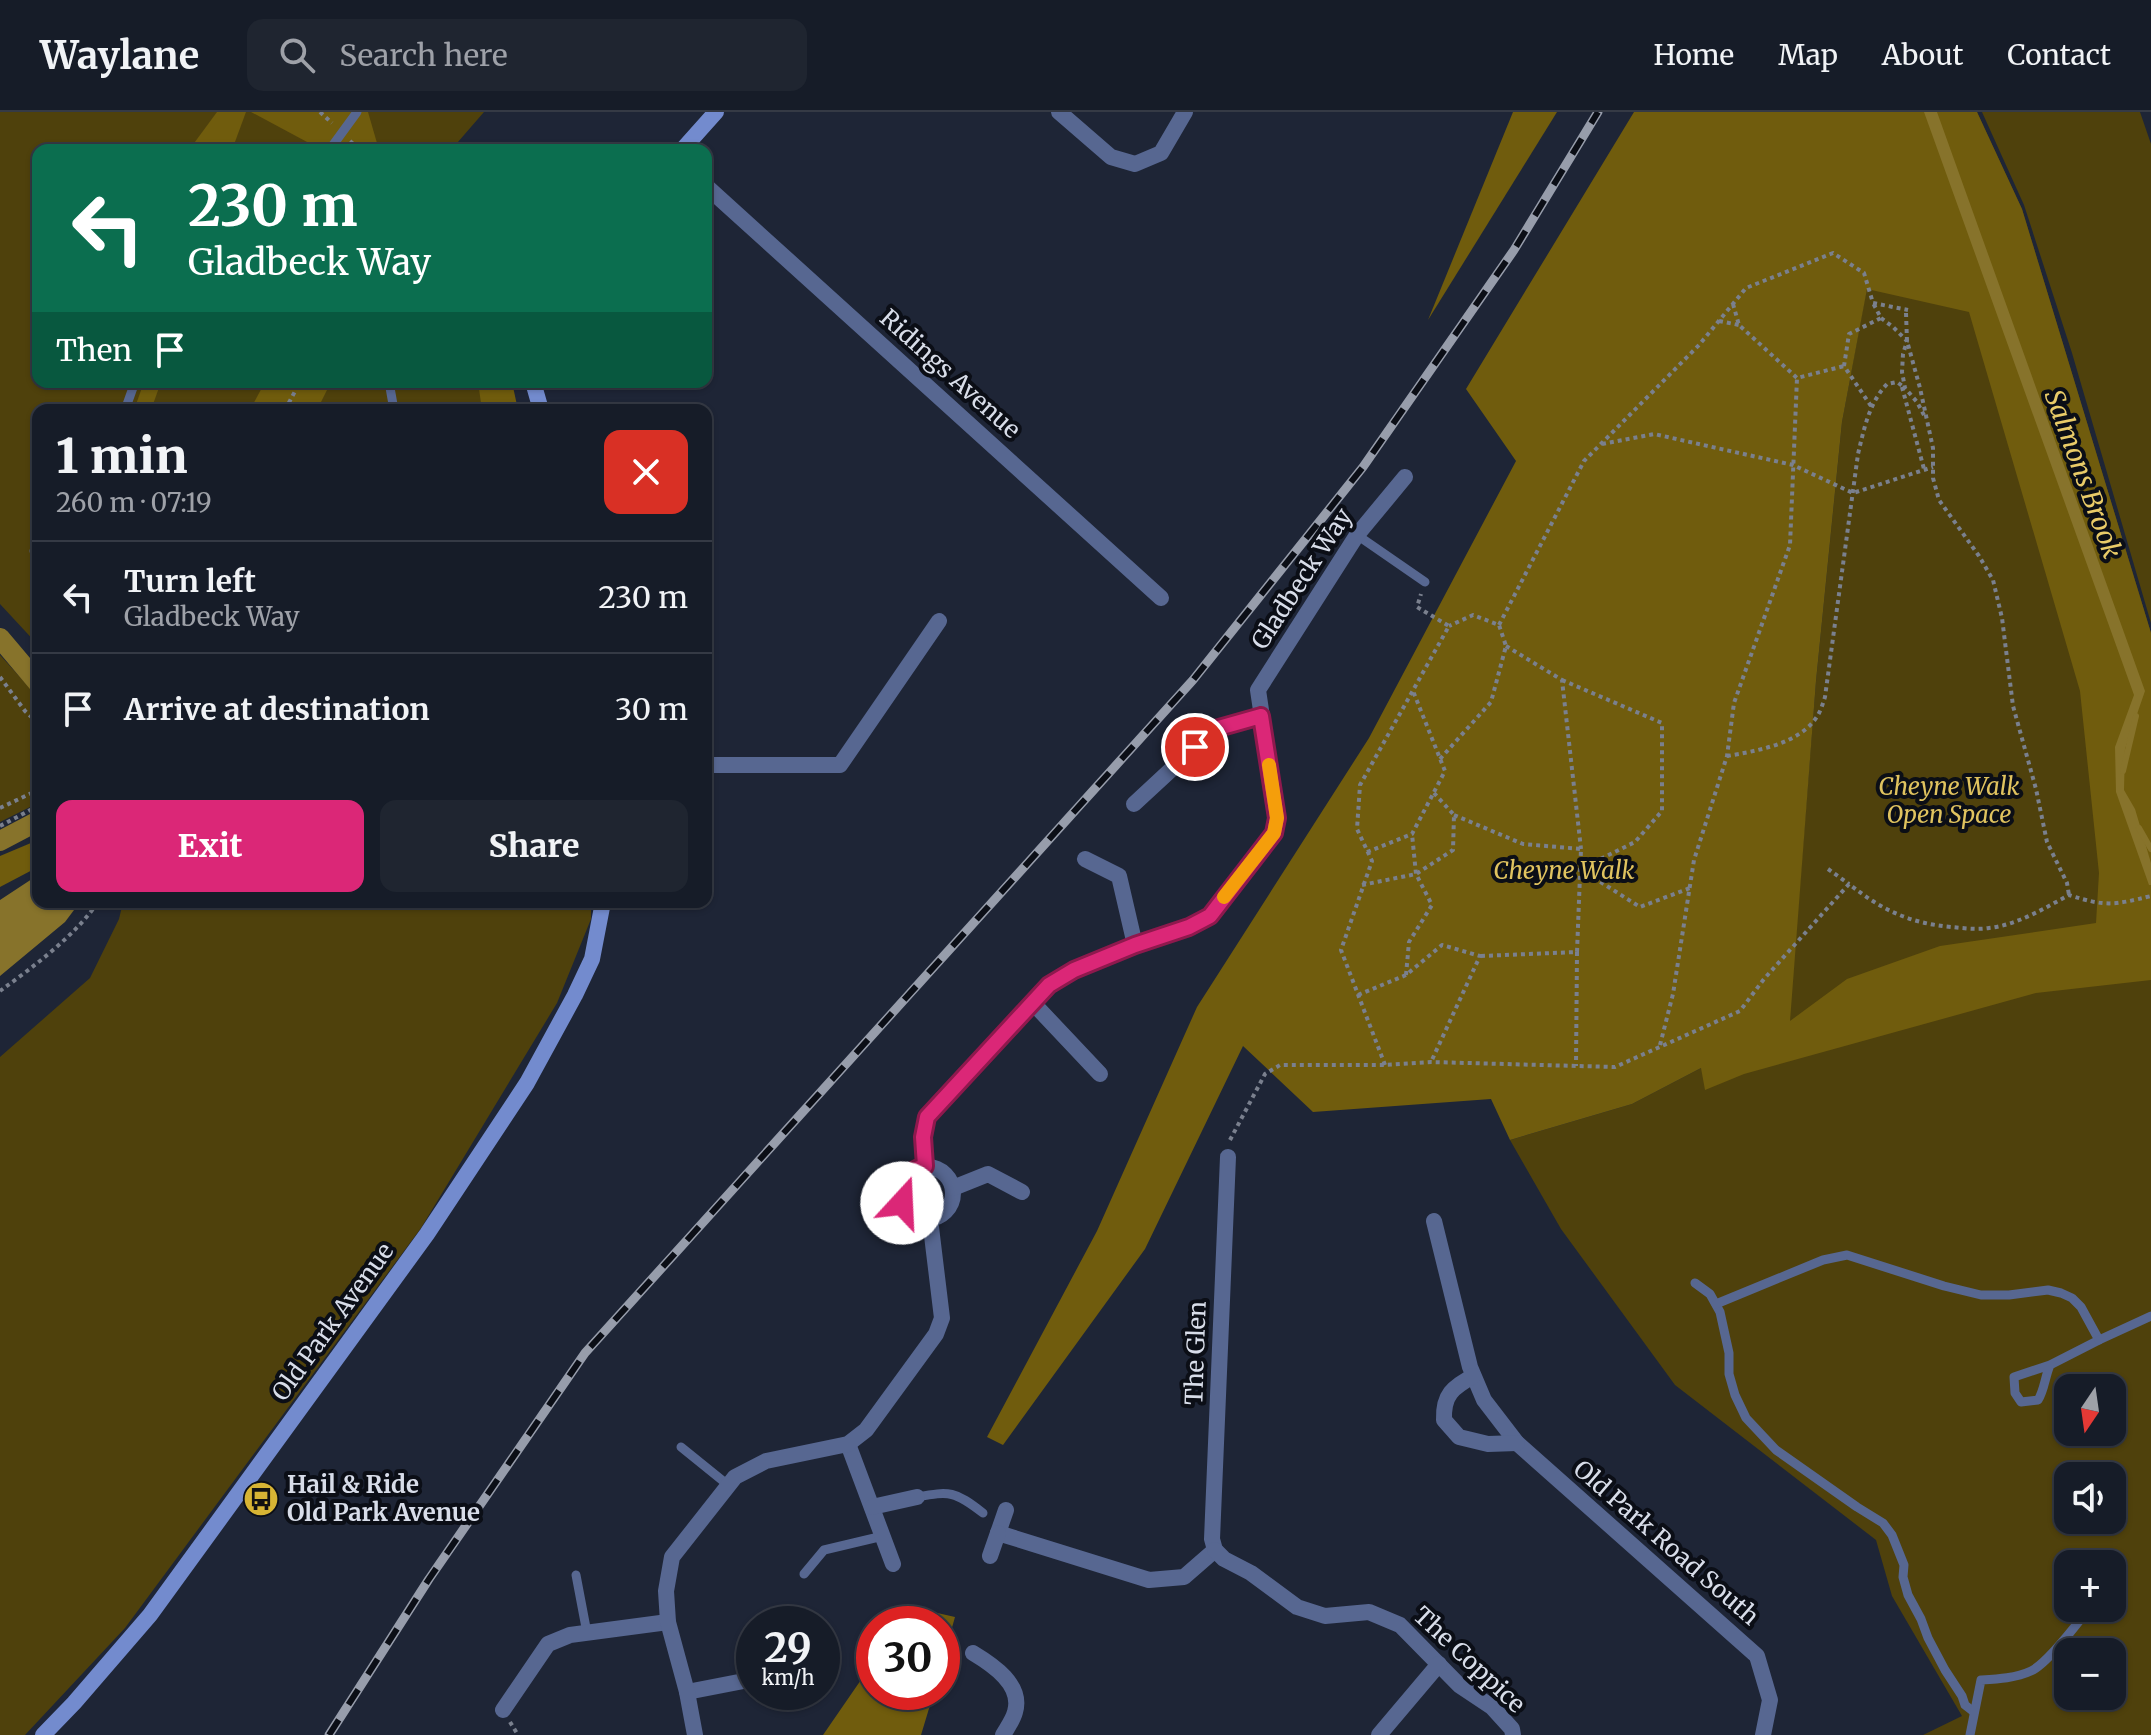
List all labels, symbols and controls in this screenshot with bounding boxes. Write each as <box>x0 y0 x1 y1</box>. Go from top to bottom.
search box <box>247 19 807 91</box>
text: Waylane <box>40 32 199 79</box>
icon: search <box>275 33 319 77</box>
text: Search here <box>339 36 508 74</box>
text: Home <box>1653 37 1734 73</box>
text: Map <box>1778 37 1838 73</box>
text: About <box>1882 37 1963 73</box>
text: Contact <box>2007 37 2111 73</box>
text: 230 m <box>188 171 358 241</box>
icon: left <box>56 176 160 280</box>
text: Gladbeck Way <box>188 240 431 285</box>
street label: Ridings Avenue <box>874 302 1027 445</box>
icon: arrive <box>148 328 192 372</box>
text: Then <box>56 331 132 369</box>
water label: Salmons Brook <box>2038 385 2129 562</box>
text: 1 min <box>56 426 188 486</box>
button: close <box>604 430 688 514</box>
text: 260 m · 07:19 <box>56 486 212 519</box>
street label: Gladbeck Way <box>1244 502 1359 655</box>
text: Turn left <box>124 562 256 600</box>
icon: left <box>56 575 100 619</box>
text: 230 m <box>598 578 688 616</box>
text: Gladbeck Way <box>124 600 300 633</box>
icon: arrive <box>56 687 100 731</box>
text: Arrive at destination <box>124 690 430 728</box>
text: 30 m <box>615 690 688 728</box>
pin <box>1161 713 1229 781</box>
icon: arrive <box>1173 725 1217 769</box>
park label: Cheyne Walk Open Space <box>1878 771 2020 830</box>
button: Exit <box>56 800 364 892</box>
button: Share <box>380 800 688 892</box>
park label: Cheyne Walk <box>1493 855 1635 886</box>
position arrow <box>860 1161 944 1245</box>
street label: Old Park Avenue <box>265 1237 400 1407</box>
street label: The Glen <box>1178 1300 1213 1405</box>
north arrow <box>2054 1374 2126 1446</box>
map controls <box>2054 1374 2126 1710</box>
street label: Old Park Road South <box>1567 1454 1766 1632</box>
button: sound <box>2054 1462 2126 1534</box>
place label: Hail & Ride Old Park Avenue <box>287 1469 480 1528</box>
bus stop icon: Hail & Ride Old Park Avenue <box>242 1480 280 1518</box>
button: + <box>2054 1550 2126 1622</box>
street label: The Coppice <box>1407 1600 1532 1719</box>
speed limit sign: 30 <box>856 1606 960 1710</box>
text: 29 <box>764 1623 812 1673</box>
button: − <box>2054 1638 2126 1710</box>
text: km/h <box>762 1665 814 1690</box>

